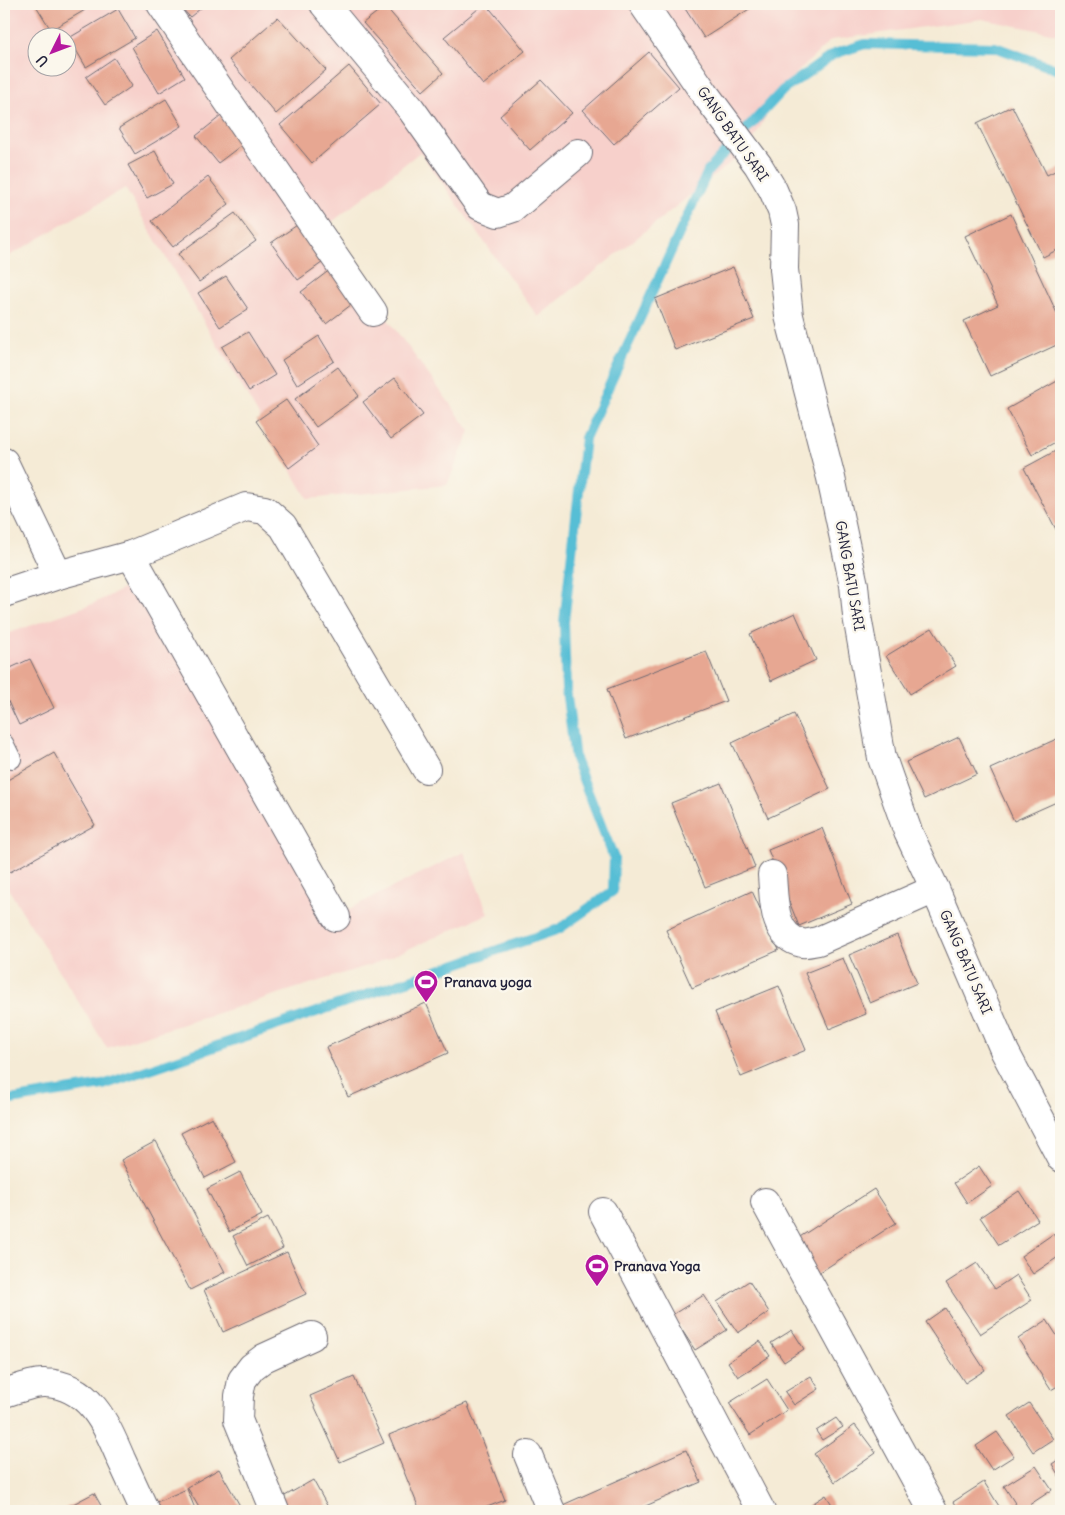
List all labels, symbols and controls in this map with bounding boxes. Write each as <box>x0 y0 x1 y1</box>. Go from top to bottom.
north arrow <box>28 28 78 78</box>
text: U <box>32 51 52 70</box>
street label: GANG BATU SARI <box>694 83 772 185</box>
street label: GANG BATU SARI <box>831 519 869 633</box>
street label: GANG BATU SARI <box>936 907 996 1017</box>
sports icon: Pranava yoga <box>413 969 439 1003</box>
place label: Pranava yoga <box>444 973 532 991</box>
sports icon: Pranava Yoga <box>584 1253 610 1287</box>
place label: Pranava Yoga <box>614 1257 701 1275</box>

